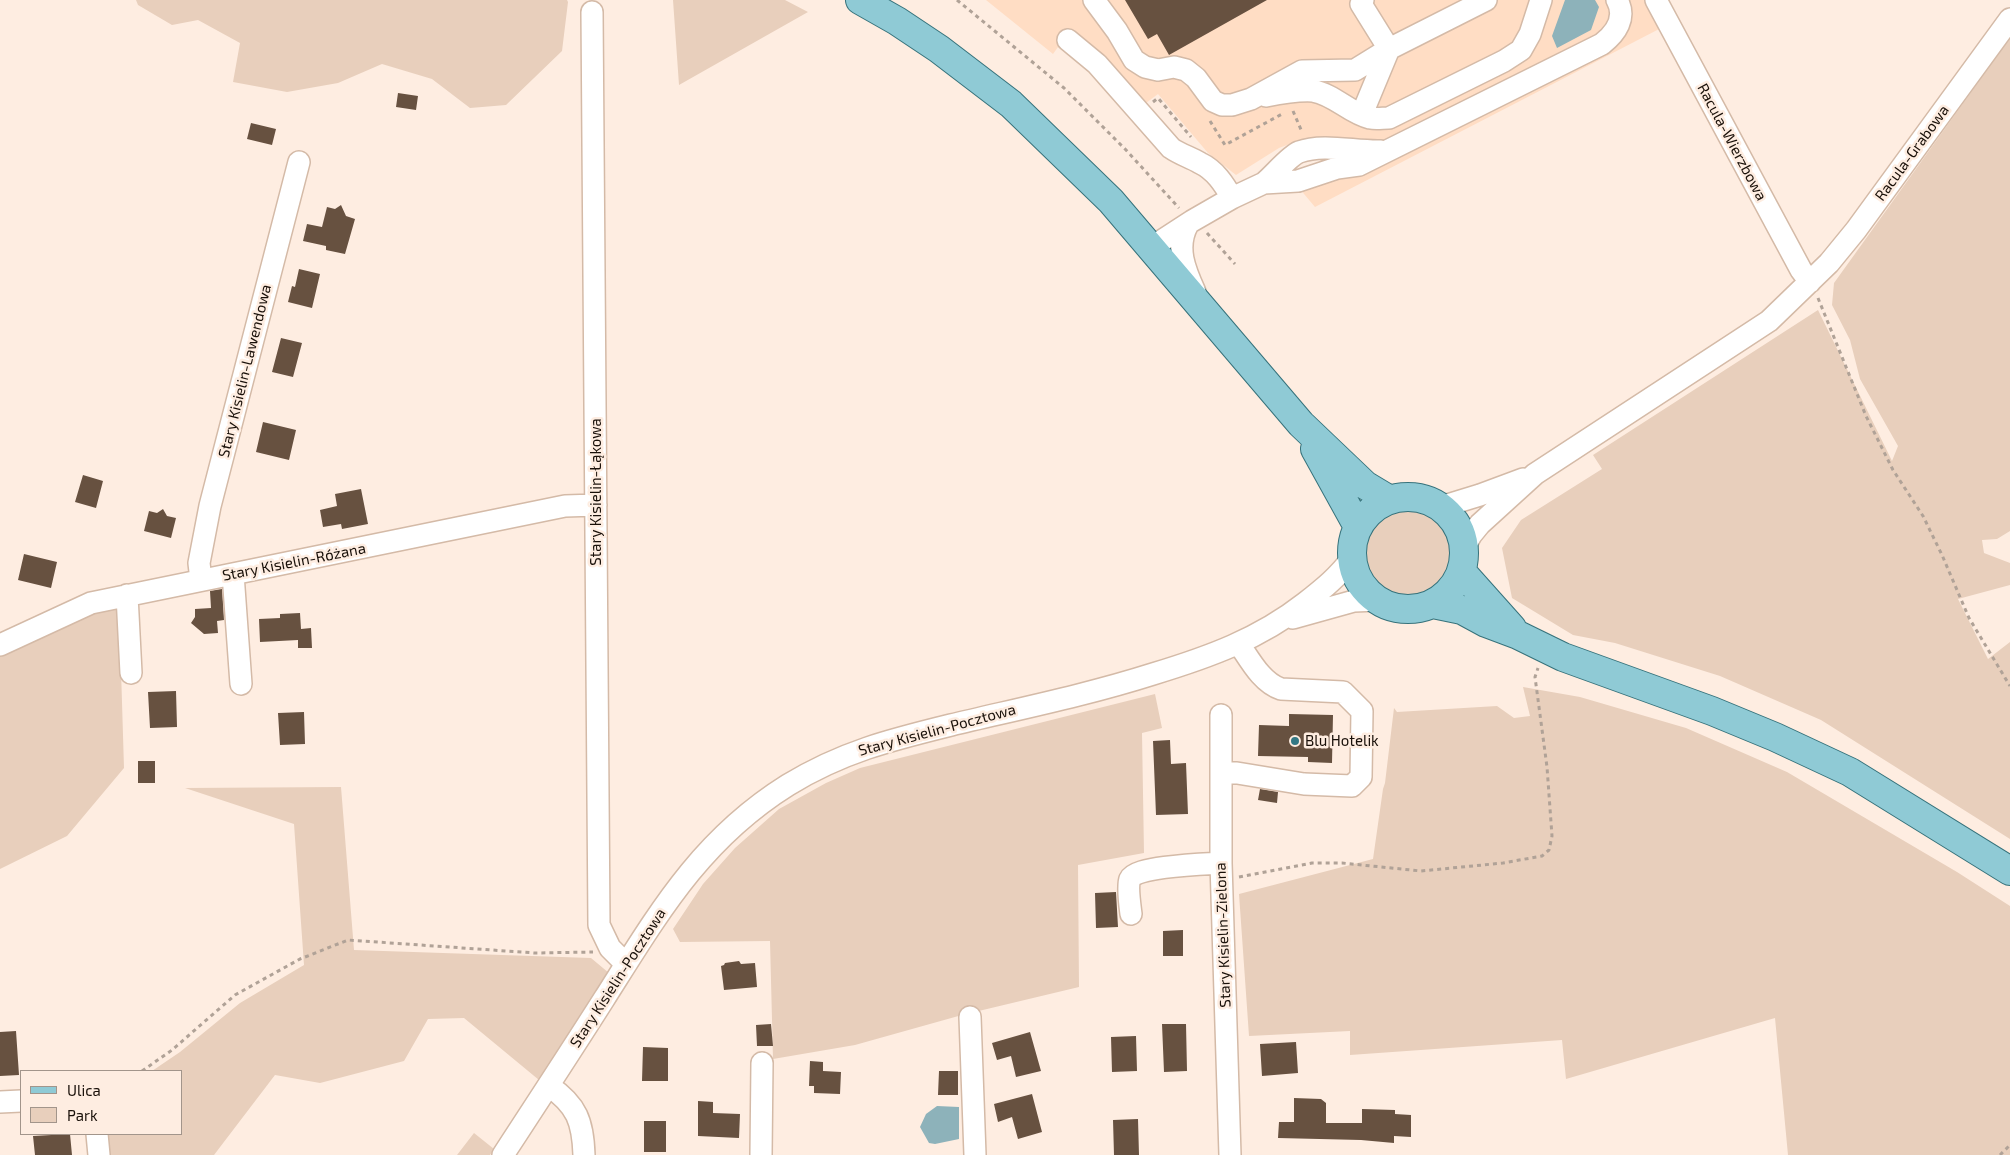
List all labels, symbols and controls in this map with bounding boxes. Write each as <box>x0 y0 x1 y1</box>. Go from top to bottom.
street label: Racula-Wierzbowa <box>1694 80 1770 204</box>
street label: Racula-Grabowa <box>1871 102 1953 204</box>
street label: Stary Kisielin-Lawendowa <box>215 283 275 459</box>
street label: Stary Kisielin-Łąkowa <box>587 418 605 566</box>
street label: Stary Kisielin-Różana <box>221 539 367 585</box>
street label: Stary Kisielin-Pocztowa <box>856 700 1018 760</box>
place label: Blu Hotelik <box>1305 732 1379 750</box>
marker: Blu Hotelik <box>1289 735 1301 747</box>
street label: Stary Kisielin-Zielona <box>1211 862 1235 1008</box>
street label: Stary Kisielin-Pocztowa <box>566 905 670 1051</box>
legend <box>20 1070 182 1135</box>
text: Ulica <box>67 1081 101 1099</box>
text: Park <box>67 1106 98 1124</box>

